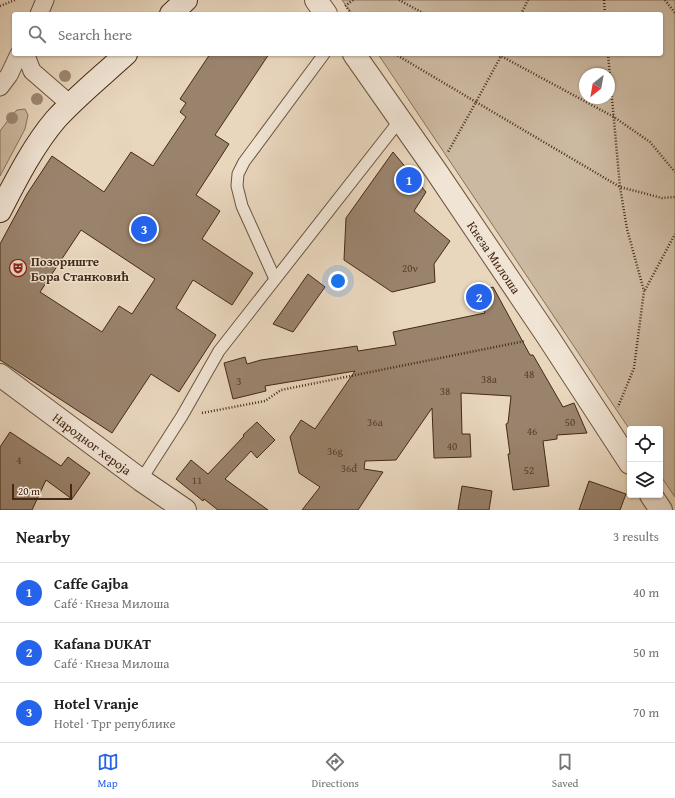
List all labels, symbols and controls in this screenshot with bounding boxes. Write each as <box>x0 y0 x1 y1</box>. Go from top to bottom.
search box <box>12 12 663 56</box>
icon: search <box>26 23 48 45</box>
text: Search here <box>58 24 132 45</box>
north arrow <box>579 68 615 104</box>
pin: 1 <box>396 165 422 195</box>
pin: 3 <box>131 214 157 244</box>
street label: Кнеза Милоша <box>462 217 526 298</box>
place label: Позориште Бора Станковић <box>31 252 129 286</box>
theatre icon: Позориште Бора Станковић <box>8 258 28 278</box>
house number: 20v <box>402 260 419 276</box>
your location <box>328 271 348 291</box>
pin: 2 <box>466 282 492 312</box>
house number: 48 <box>524 366 534 382</box>
house number: 38a <box>481 371 498 387</box>
house number: 3 <box>236 373 242 389</box>
house number: 38 <box>440 383 450 399</box>
street label: Народног хероја <box>48 408 136 480</box>
house number: 36a <box>367 414 384 430</box>
house number: 50 <box>565 414 575 430</box>
house number: 46 <box>527 423 537 439</box>
map controls <box>627 426 663 498</box>
button: locate <box>627 426 663 462</box>
house number: 40 <box>447 438 457 454</box>
house number: 36g <box>327 443 344 459</box>
house number: 4 <box>16 452 22 468</box>
house number: 36đ <box>341 460 357 476</box>
house number: 52 <box>524 462 534 478</box>
button: layers <box>627 462 663 498</box>
house number: 11 <box>192 472 202 488</box>
scale bar <box>12 482 72 501</box>
text: 20 m <box>18 483 40 499</box>
text: Nearby <box>16 524 70 549</box>
text: 3 results <box>613 527 659 546</box>
text: Caffe Gajba <box>54 573 128 594</box>
text: 1 <box>26 583 32 602</box>
text: 40 m <box>633 583 659 602</box>
text: Café · Кнеза Милоша <box>54 594 169 613</box>
text: Kafana DUKAT <box>54 633 151 654</box>
text: 2 <box>26 643 32 662</box>
text: 50 m <box>633 643 659 662</box>
text: Café · Кнеза Милоша <box>54 654 169 673</box>
text: Hotel Vranje <box>54 693 139 714</box>
text: 3 <box>26 703 32 722</box>
text: 70 m <box>633 703 659 722</box>
text: Hotel · Трг републике <box>54 714 176 733</box>
tab: Map <box>97 751 119 791</box>
tab: Directions <box>312 751 359 791</box>
tab: Saved <box>552 751 578 791</box>

